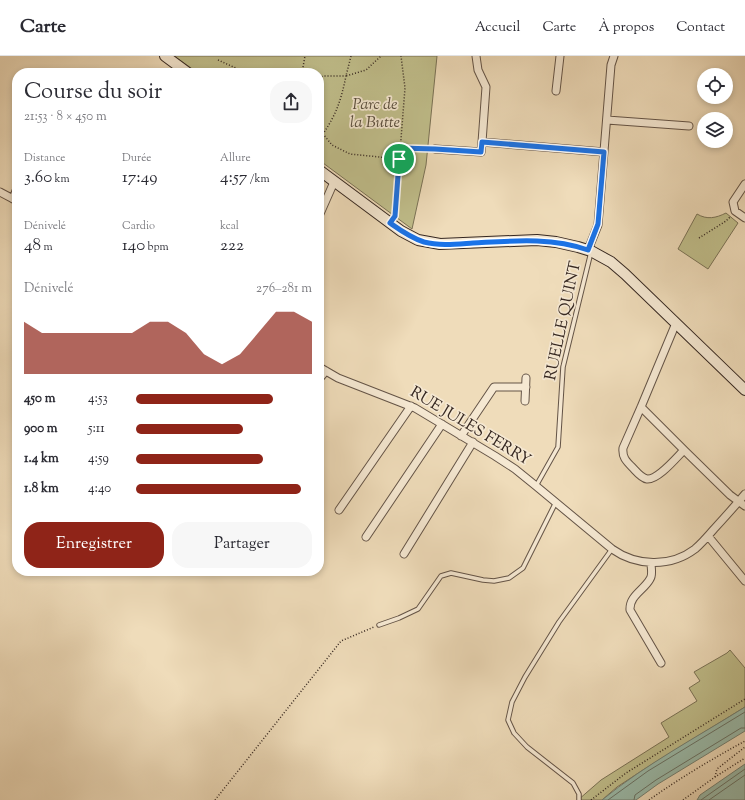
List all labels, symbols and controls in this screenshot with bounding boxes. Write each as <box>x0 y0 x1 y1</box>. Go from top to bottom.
text: Carte <box>20 14 66 41</box>
text: Accueil <box>475 18 520 38</box>
text: Carte <box>542 18 576 38</box>
text: À propos <box>598 18 654 38</box>
text: Contact <box>676 18 725 38</box>
map controls <box>697 68 733 148</box>
button: locate <box>697 68 733 104</box>
text: Course du soir <box>24 77 162 109</box>
button: share <box>270 81 312 123</box>
park label: Parc de la Butte <box>350 94 400 135</box>
text: 21:53 · 8 × 450 m <box>24 108 107 126</box>
button: layers <box>697 112 733 148</box>
pin <box>382 142 416 176</box>
icon: arrive <box>388 148 410 170</box>
text: Distance <box>24 150 65 166</box>
text: Durée <box>122 150 151 166</box>
text: Allure <box>220 150 251 166</box>
text: 3.60 <box>24 166 52 190</box>
text: 17:49 <box>122 166 157 190</box>
text: 4:57 <box>220 166 247 190</box>
text: km <box>52 171 70 187</box>
text: /km <box>247 171 270 187</box>
text: Dénivelé <box>24 218 66 234</box>
text: Cardio <box>122 218 155 234</box>
text: kcal <box>220 218 239 234</box>
text: 48 <box>24 234 41 258</box>
text: 140 <box>122 234 145 258</box>
text: 222 <box>220 234 244 258</box>
text: m <box>41 239 53 255</box>
text: bpm <box>145 239 169 255</box>
street label: RUELLE QUINT <box>540 259 588 383</box>
text: Dénivelé <box>24 280 74 298</box>
text: 276–281 m <box>256 280 312 298</box>
street label: RUE JULES FERRY <box>405 382 535 473</box>
text: 450 m <box>24 390 55 408</box>
text: 4:53 <box>88 390 108 408</box>
text: 900 m <box>24 420 58 438</box>
text: 5:11 <box>88 420 105 438</box>
text: 1.4 km <box>24 450 59 468</box>
text: 4:59 <box>88 450 109 468</box>
text: 1.8 km <box>24 480 59 498</box>
text: 4:40 <box>88 480 111 498</box>
button: Enregistrer <box>24 522 164 568</box>
button: Partager <box>172 522 312 568</box>

